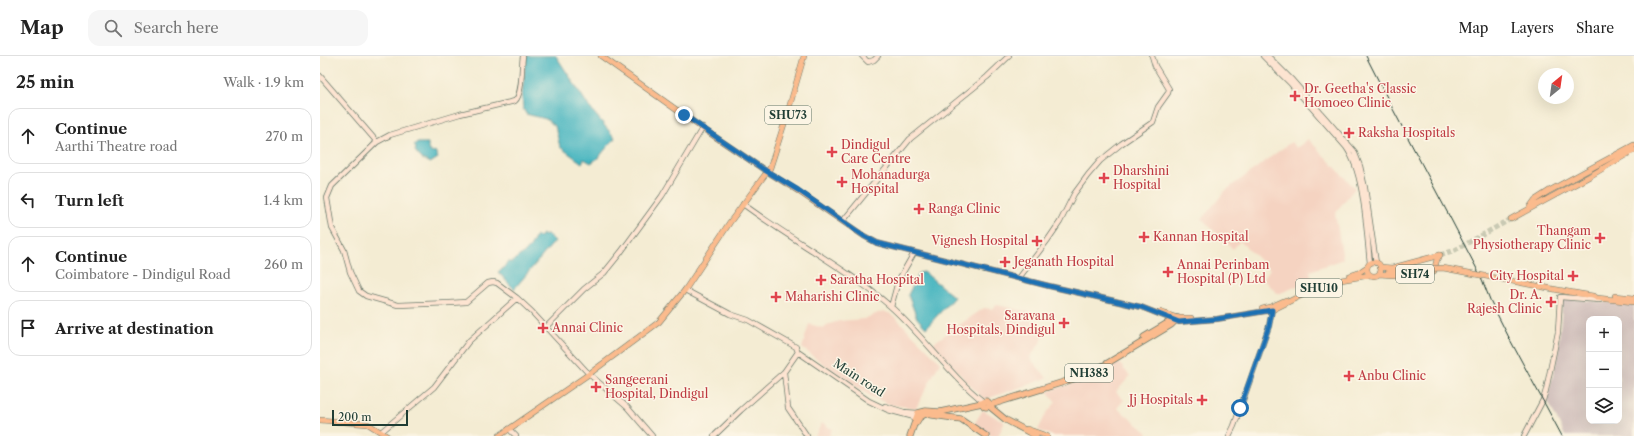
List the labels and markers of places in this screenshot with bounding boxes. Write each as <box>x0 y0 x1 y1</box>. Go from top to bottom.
place label: Dr. Geetha's Classic Homoeo Clinic <box>1304 81 1416 110</box>
marker: Dr. Geetha's Classic Homoeo Clinic <box>1289 90 1301 102</box>
place label: Raksha Hospitals <box>1358 125 1455 140</box>
marker: Raksha Hospitals <box>1343 127 1355 139</box>
place label: Dindigul Care Centre <box>841 137 911 166</box>
marker: Dindigul Care Centre <box>826 146 838 158</box>
place label: Dharshini Hospital <box>1113 163 1169 192</box>
place label: Mohanadurga Hospital <box>851 167 931 196</box>
marker: Dharshini Hospital <box>1098 172 1110 184</box>
marker: Mohanadurga Hospital <box>836 176 848 188</box>
place label: Ranga Clinic <box>928 201 1000 216</box>
marker: Ranga Clinic <box>913 203 925 215</box>
place label: Thangam Physiotherapy Clinic <box>1473 223 1591 252</box>
place label: Kannan Hospital <box>1153 229 1249 244</box>
marker: Kannan Hospital <box>1138 231 1150 243</box>
marker: Thangam Physiotherapy Clinic <box>1594 232 1606 244</box>
place label: Vignesh Hospital <box>930 233 1028 248</box>
marker: Vignesh Hospital <box>1031 235 1043 247</box>
place label: Jeganath Hospital <box>1012 254 1114 269</box>
marker: Jeganath Hospital <box>999 256 1011 268</box>
place label: Annai Perinbam Hospital (P) Ltd <box>1176 257 1269 286</box>
marker: Annai Perinbam Hospital (P) Ltd <box>1162 266 1174 278</box>
place label: City Hospital <box>1490 268 1564 283</box>
marker: City Hospital <box>1567 270 1579 282</box>
place label: Saratha Hospital <box>830 272 924 287</box>
marker: Saratha Hospital <box>815 274 827 286</box>
place label: Dr. A. Rajesh Clinic <box>1467 287 1542 316</box>
place label: Maharishi Clinic <box>785 289 879 304</box>
marker: Maharishi Clinic <box>770 291 782 303</box>
marker: Dr. A. Rajesh Clinic <box>1545 296 1557 308</box>
place label: Saravana Hospitals, Dindigul <box>947 308 1056 337</box>
marker: Saravana Hospitals, Dindigul <box>1058 317 1070 329</box>
place label: Annai Clinic <box>551 320 623 335</box>
marker: Annai Clinic <box>537 322 549 334</box>
place label: Anbu Clinic <box>1357 368 1426 383</box>
marker: Anbu Clinic <box>1343 370 1355 382</box>
place label: Sangeerani Hospital, Dindigul <box>605 372 709 401</box>
marker: Sangeerani Hospital, Dindigul <box>590 381 602 393</box>
place label: Jj Hospitals <box>1127 392 1193 407</box>
marker: Jj Hospitals <box>1196 394 1208 406</box>

